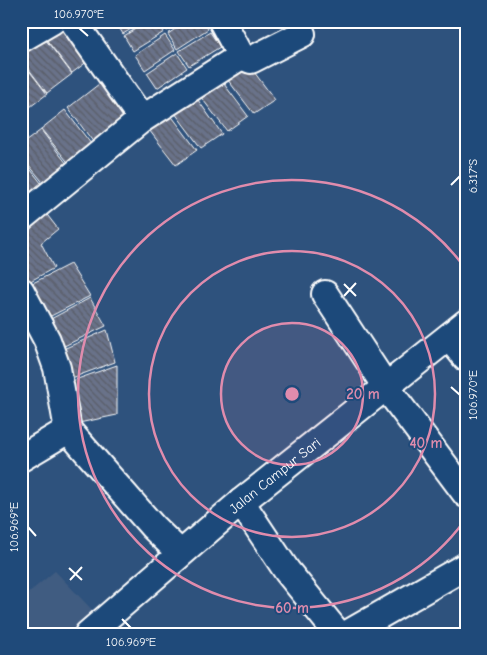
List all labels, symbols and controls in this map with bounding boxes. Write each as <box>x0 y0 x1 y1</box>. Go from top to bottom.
text: 106.970°E <box>54 7 104 21</box>
text: 6.317°S <box>466 158 480 193</box>
text: 106.970°E <box>466 370 480 420</box>
centre of rings <box>283 385 301 403</box>
text: 20 m <box>346 385 380 403</box>
street label: Jalan Campur Sari <box>225 434 324 517</box>
text: 40 m <box>410 434 443 452</box>
text: 106.969°E <box>7 502 21 552</box>
text: 60 m <box>275 599 309 617</box>
text: 106.969°E <box>106 635 156 649</box>

